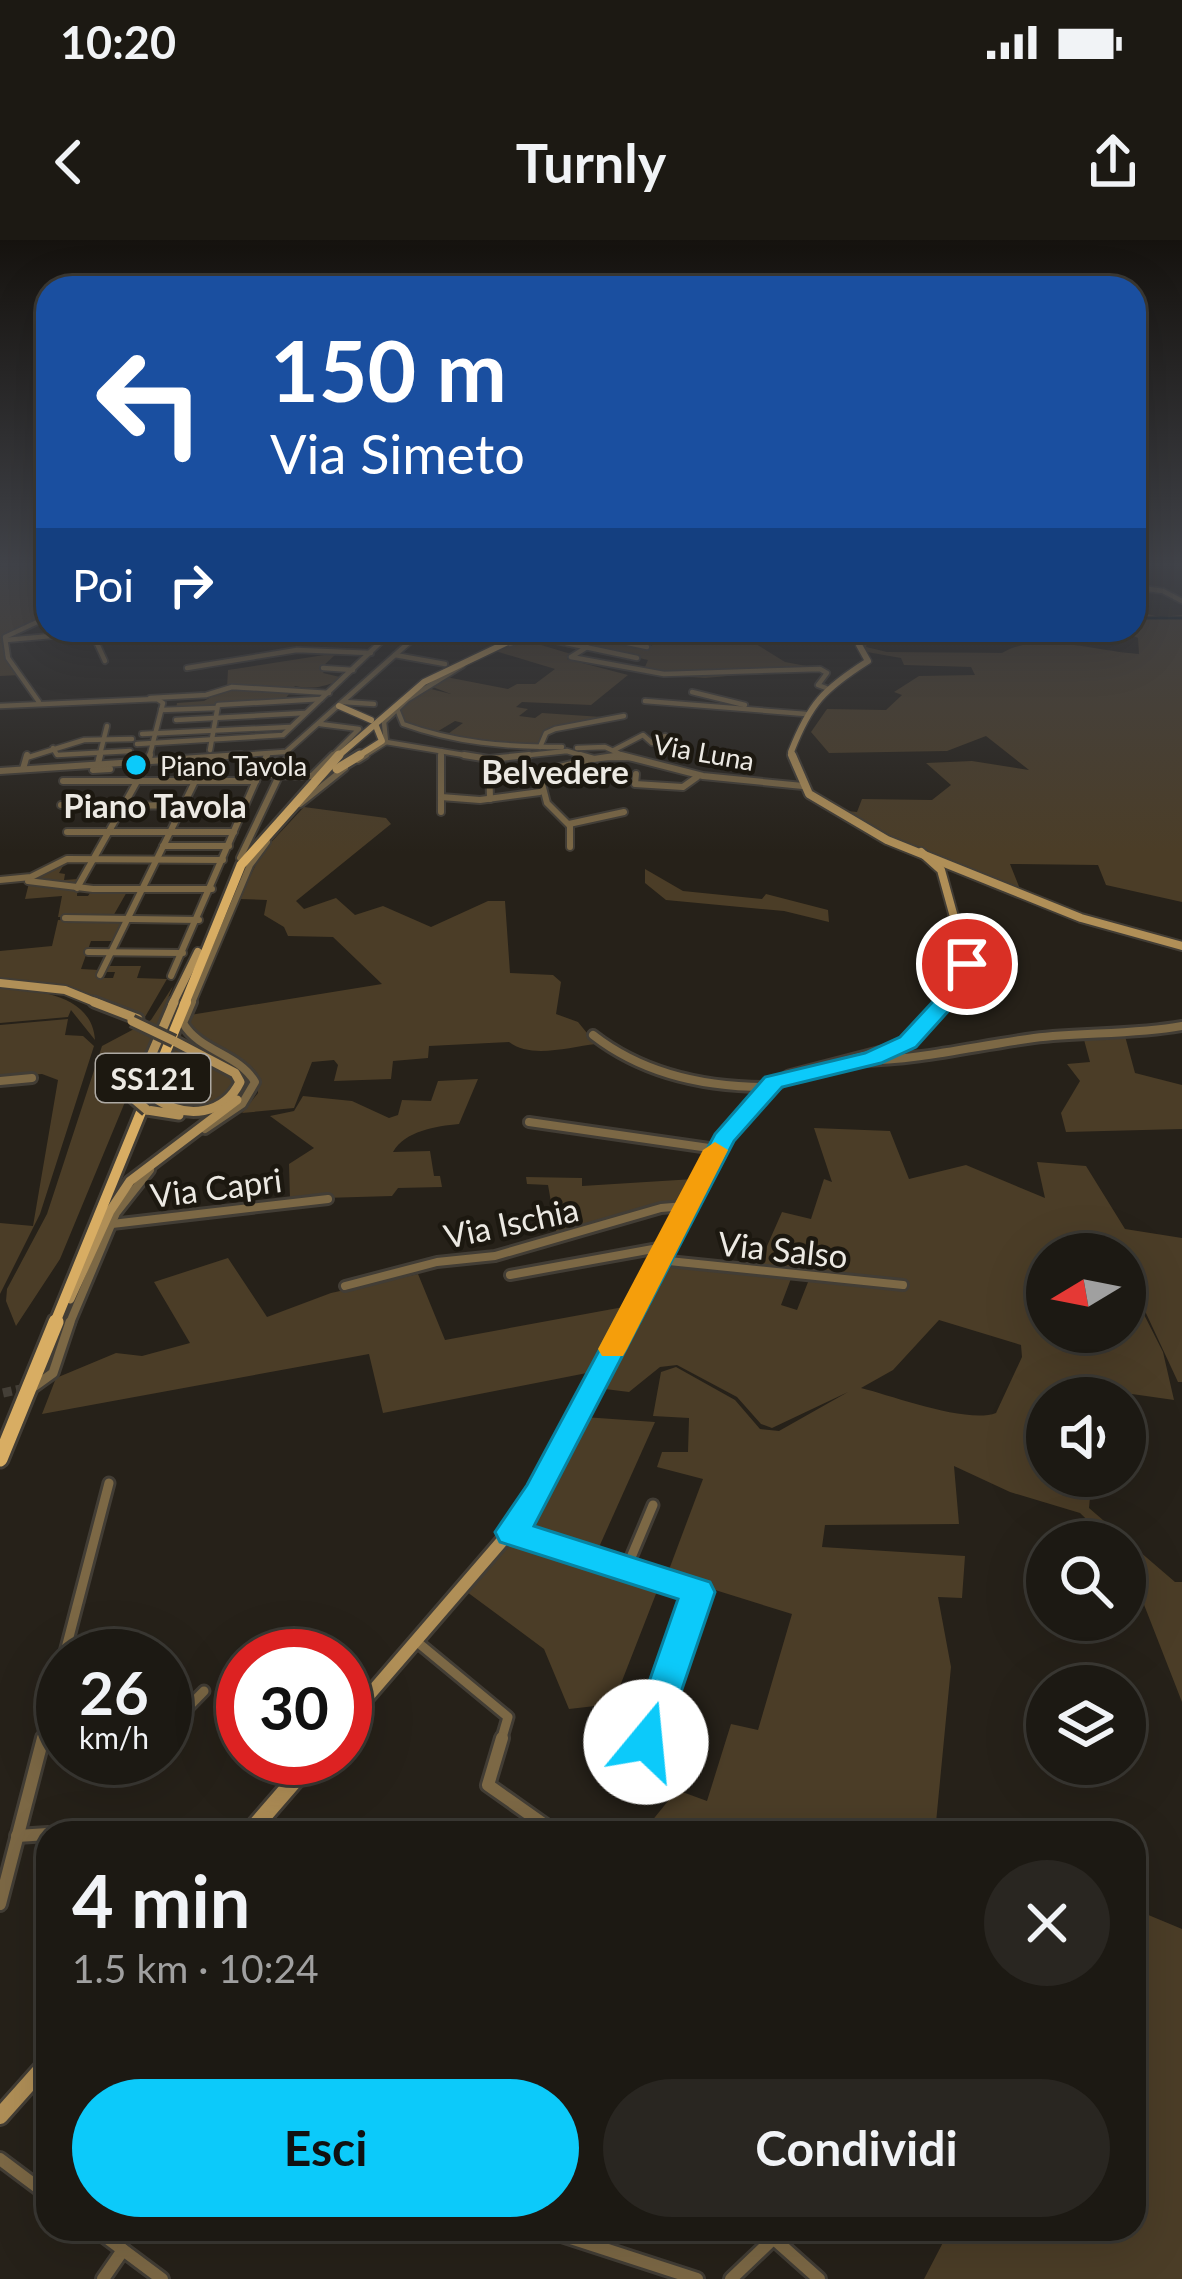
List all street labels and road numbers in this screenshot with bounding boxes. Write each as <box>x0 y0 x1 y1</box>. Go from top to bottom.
street label: Via Luna <box>651 727 757 777</box>
road number: SS121 <box>96 1054 210 1102</box>
street label: Via Capri <box>148 1159 284 1215</box>
street label: Via Ischia <box>440 1188 582 1256</box>
street label: Via Salso <box>716 1222 850 1276</box>

